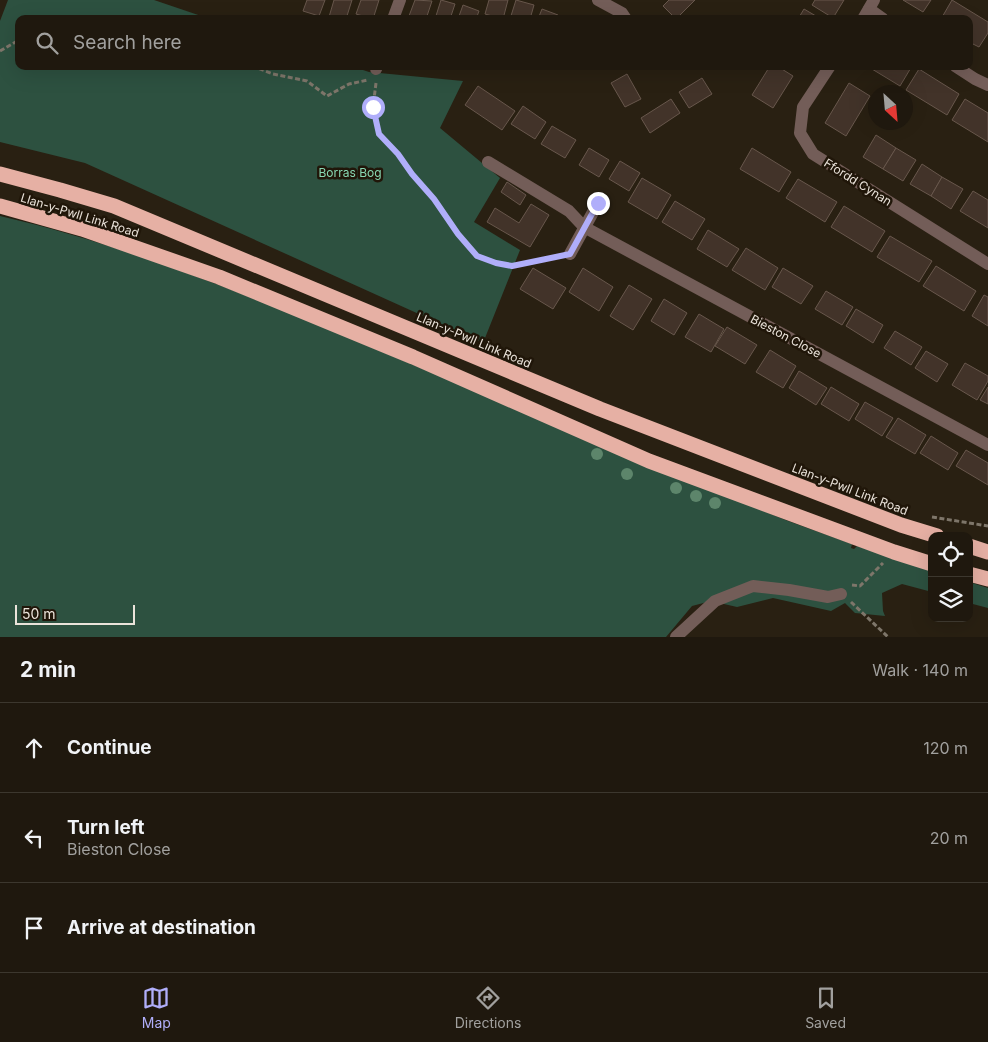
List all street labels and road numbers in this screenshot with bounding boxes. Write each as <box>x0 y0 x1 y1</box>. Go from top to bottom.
street label: Ffordd Cynan <box>821 155 895 209</box>
street label: Llan-y-Pwll Link Road <box>19 190 141 240</box>
street label: Llan-y-Pwll Link Road <box>414 309 534 371</box>
street label: Bieston Close <box>748 311 824 361</box>
street label: Llan-y-Pwll Link Road <box>790 460 910 518</box>

